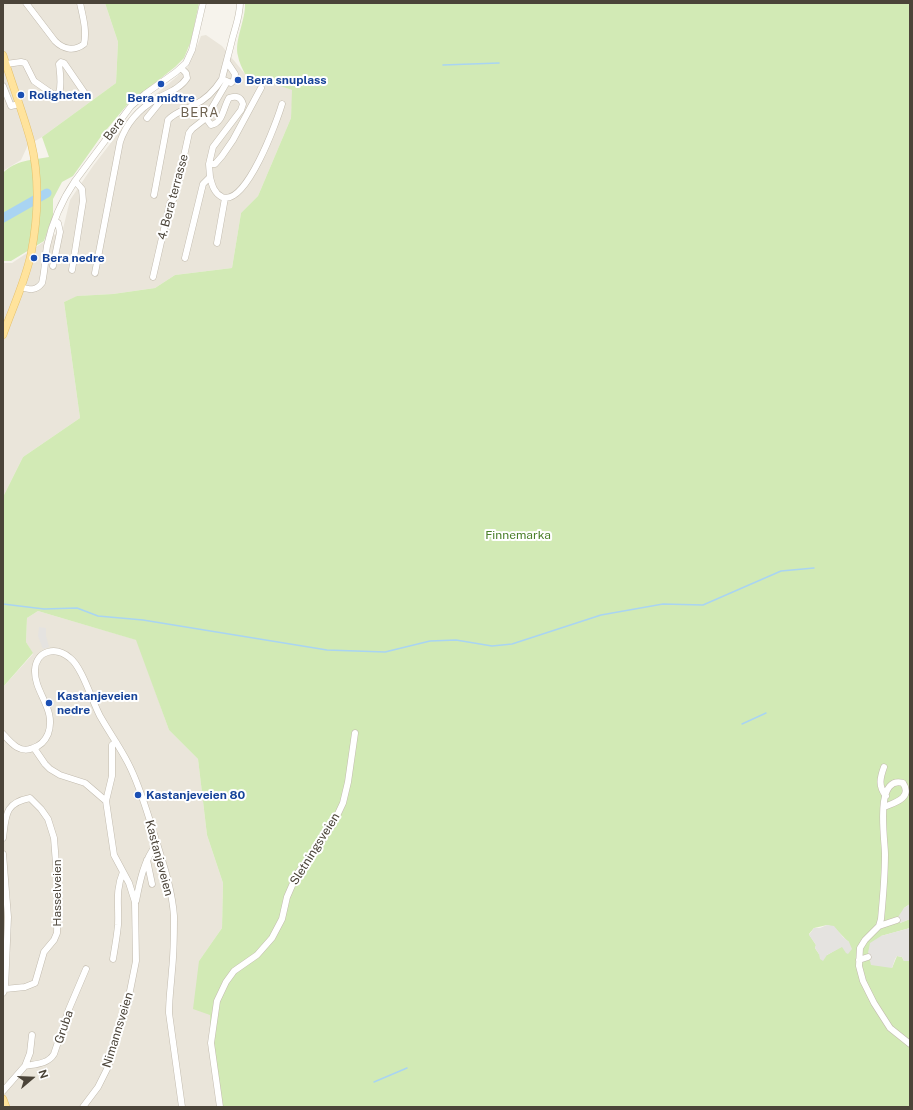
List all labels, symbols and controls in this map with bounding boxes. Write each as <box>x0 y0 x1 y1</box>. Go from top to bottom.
place label: Bera snuplass <box>246 73 327 87</box>
marker: Bera snuplass <box>233 75 243 85</box>
marker: Bera midtre <box>156 79 166 89</box>
place label: Roligheten <box>29 88 91 102</box>
marker: Roligheten <box>16 90 26 100</box>
place label: Bera midtre <box>127 91 195 105</box>
district label: BERA <box>180 105 220 121</box>
street label: Bera <box>100 114 128 144</box>
street label: 4. Bera terrasse <box>155 153 191 241</box>
place label: Bera nedre <box>42 251 105 265</box>
marker: Bera nedre <box>29 253 39 263</box>
park label: Finnemarka <box>485 528 551 542</box>
place label: Kastanjeveien nedre <box>57 689 138 717</box>
marker: Kastanjeveien nedre <box>44 698 54 708</box>
place label: Kastanjeveien 80 <box>146 788 245 802</box>
marker: Kastanjeveien 80 <box>133 790 143 800</box>
street label: Sletningsveien <box>287 810 343 888</box>
street label: Kastanjeveien <box>142 818 176 898</box>
street label: Hasselveien <box>50 859 64 927</box>
street label: Nimannsveien <box>100 990 136 1070</box>
street label: Gruba <box>52 1008 76 1046</box>
north arrow <box>12 1058 52 1098</box>
text: N <box>36 1068 50 1080</box>

